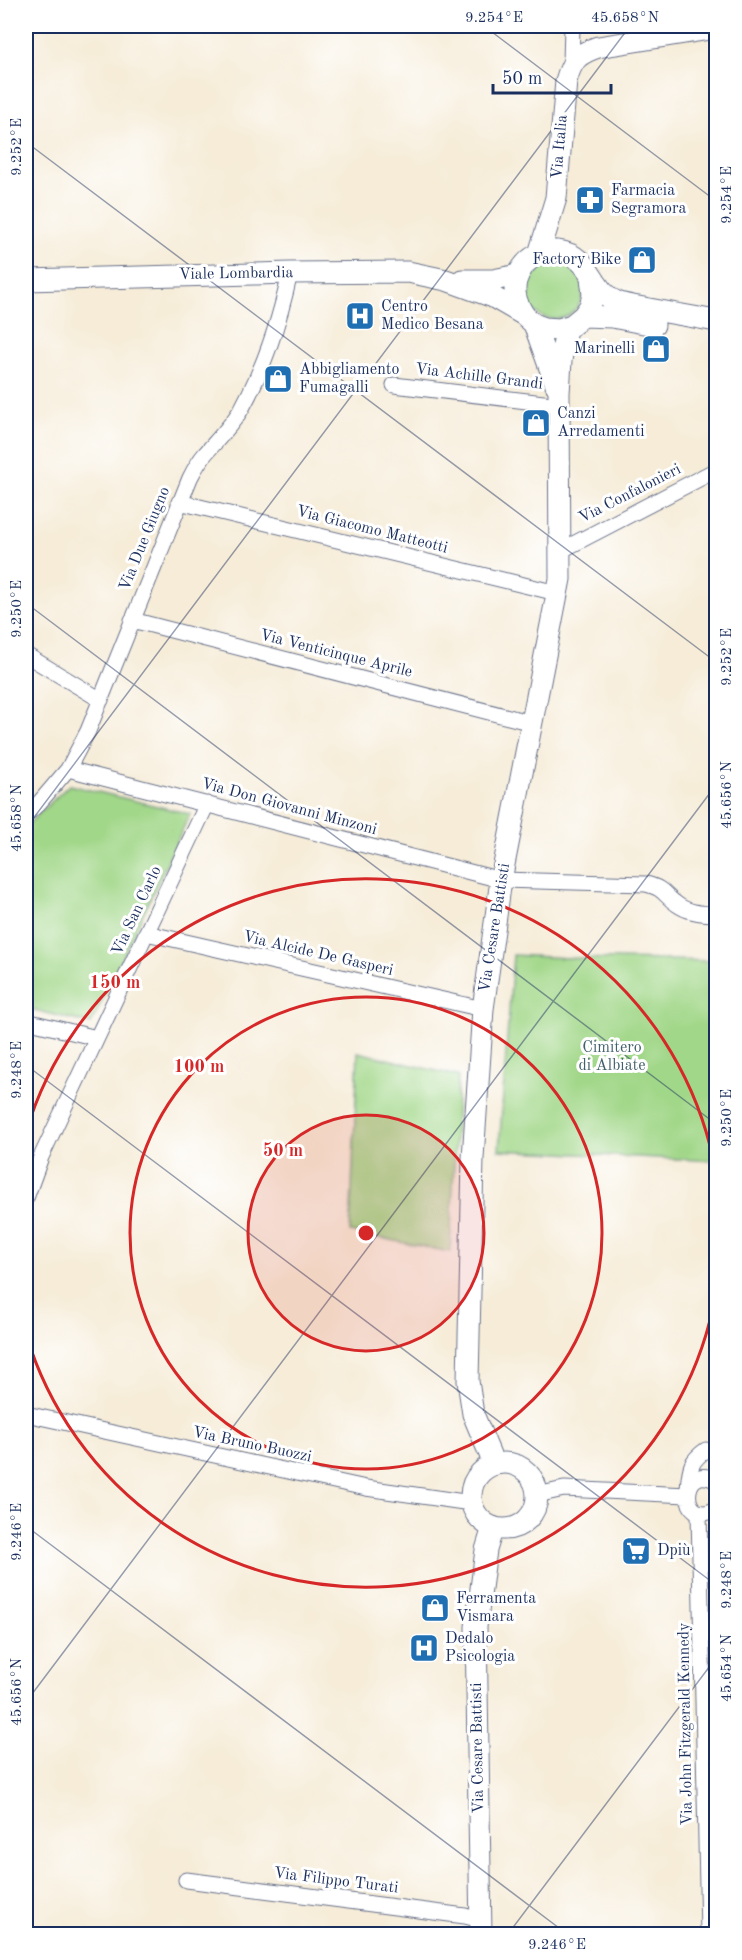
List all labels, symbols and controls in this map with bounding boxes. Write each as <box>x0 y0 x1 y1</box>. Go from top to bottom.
text: 9.254°E <box>465 11 523 26</box>
text: 45.658°N <box>591 11 659 26</box>
scale bar <box>493 57 612 95</box>
text: 50 m <box>502 70 542 88</box>
street label: Via Italia <box>549 114 571 180</box>
text: 9.252°E <box>10 118 25 176</box>
text: 9.254°E <box>720 166 735 224</box>
place label: Farmacia Segramora <box>611 183 687 217</box>
pharmacy icon: Farmacia Segramora <box>574 184 606 216</box>
shop icon: Factory Bike <box>626 244 658 276</box>
place label: Factory Bike <box>532 252 621 268</box>
street label: Viale Lombardia <box>179 265 294 283</box>
place label: Centro Medico Besana <box>381 299 484 333</box>
hospital icon: Centro Medico Besana <box>344 300 376 332</box>
shop icon: Marinelli <box>640 333 672 365</box>
place label: Marinelli <box>574 341 635 357</box>
street label: Via Achille Grandi <box>414 361 544 393</box>
place label: Abbigliamento Fumagalli <box>299 362 399 396</box>
shop icon: Abbigliamento Fumagalli <box>262 363 294 395</box>
place label: Canzi Arredamenti <box>557 406 645 440</box>
shop icon: Canzi Arredamenti <box>520 407 552 439</box>
street label: Via Confalonieri <box>576 461 684 527</box>
street label: Via Due Giugno <box>117 485 173 593</box>
street label: Via Giacomo Matteotti <box>295 503 449 557</box>
text: 9.250°E <box>10 580 25 638</box>
street label: Via Venticinque Aprile <box>258 627 414 681</box>
text: 9.252°E <box>720 628 735 686</box>
text: 45.656°N <box>720 761 735 829</box>
street label: Via Don Giovanni Minzoni <box>199 776 379 838</box>
text: 45.658°N <box>10 784 25 852</box>
street label: Via Cesare Battisti <box>477 862 513 994</box>
street label: Via San Carlo <box>109 864 165 958</box>
street label: Via Alcide De Gasperi <box>241 929 395 979</box>
text: 150 m <box>90 974 140 992</box>
park label: Cimitero di Albiate <box>578 1040 646 1074</box>
text: 9.248°E <box>10 1041 25 1099</box>
text: 100 m <box>174 1058 224 1076</box>
text: 9.250°E <box>720 1089 735 1147</box>
text: 50 m <box>263 1142 303 1160</box>
centre of rings <box>356 1223 376 1243</box>
street label: Via Bruno Buozzi <box>191 1425 313 1465</box>
text: 9.246°E <box>10 1503 25 1561</box>
supermarket icon: Dpiù <box>620 1535 652 1567</box>
place label: Dpiù <box>657 1543 691 1559</box>
text: 9.248°E <box>720 1551 735 1609</box>
place label: Ferramenta Vismara <box>456 1591 536 1625</box>
shop icon: Ferramenta Vismara <box>419 1592 451 1624</box>
street label: Via John Fitzgerald Kennedy <box>676 1622 696 1826</box>
place label: Dedalo Psicologia <box>445 1631 515 1665</box>
hospital icon: Dedalo Psicologia <box>408 1632 440 1664</box>
text: 45.654°N <box>720 1634 735 1702</box>
text: 45.656°N <box>10 1658 25 1726</box>
street label: Via Cesare Battisti <box>469 1682 487 1814</box>
street label: Via Filippo Turati <box>273 1865 399 1897</box>
text: 9.246°E <box>528 1938 586 1953</box>

